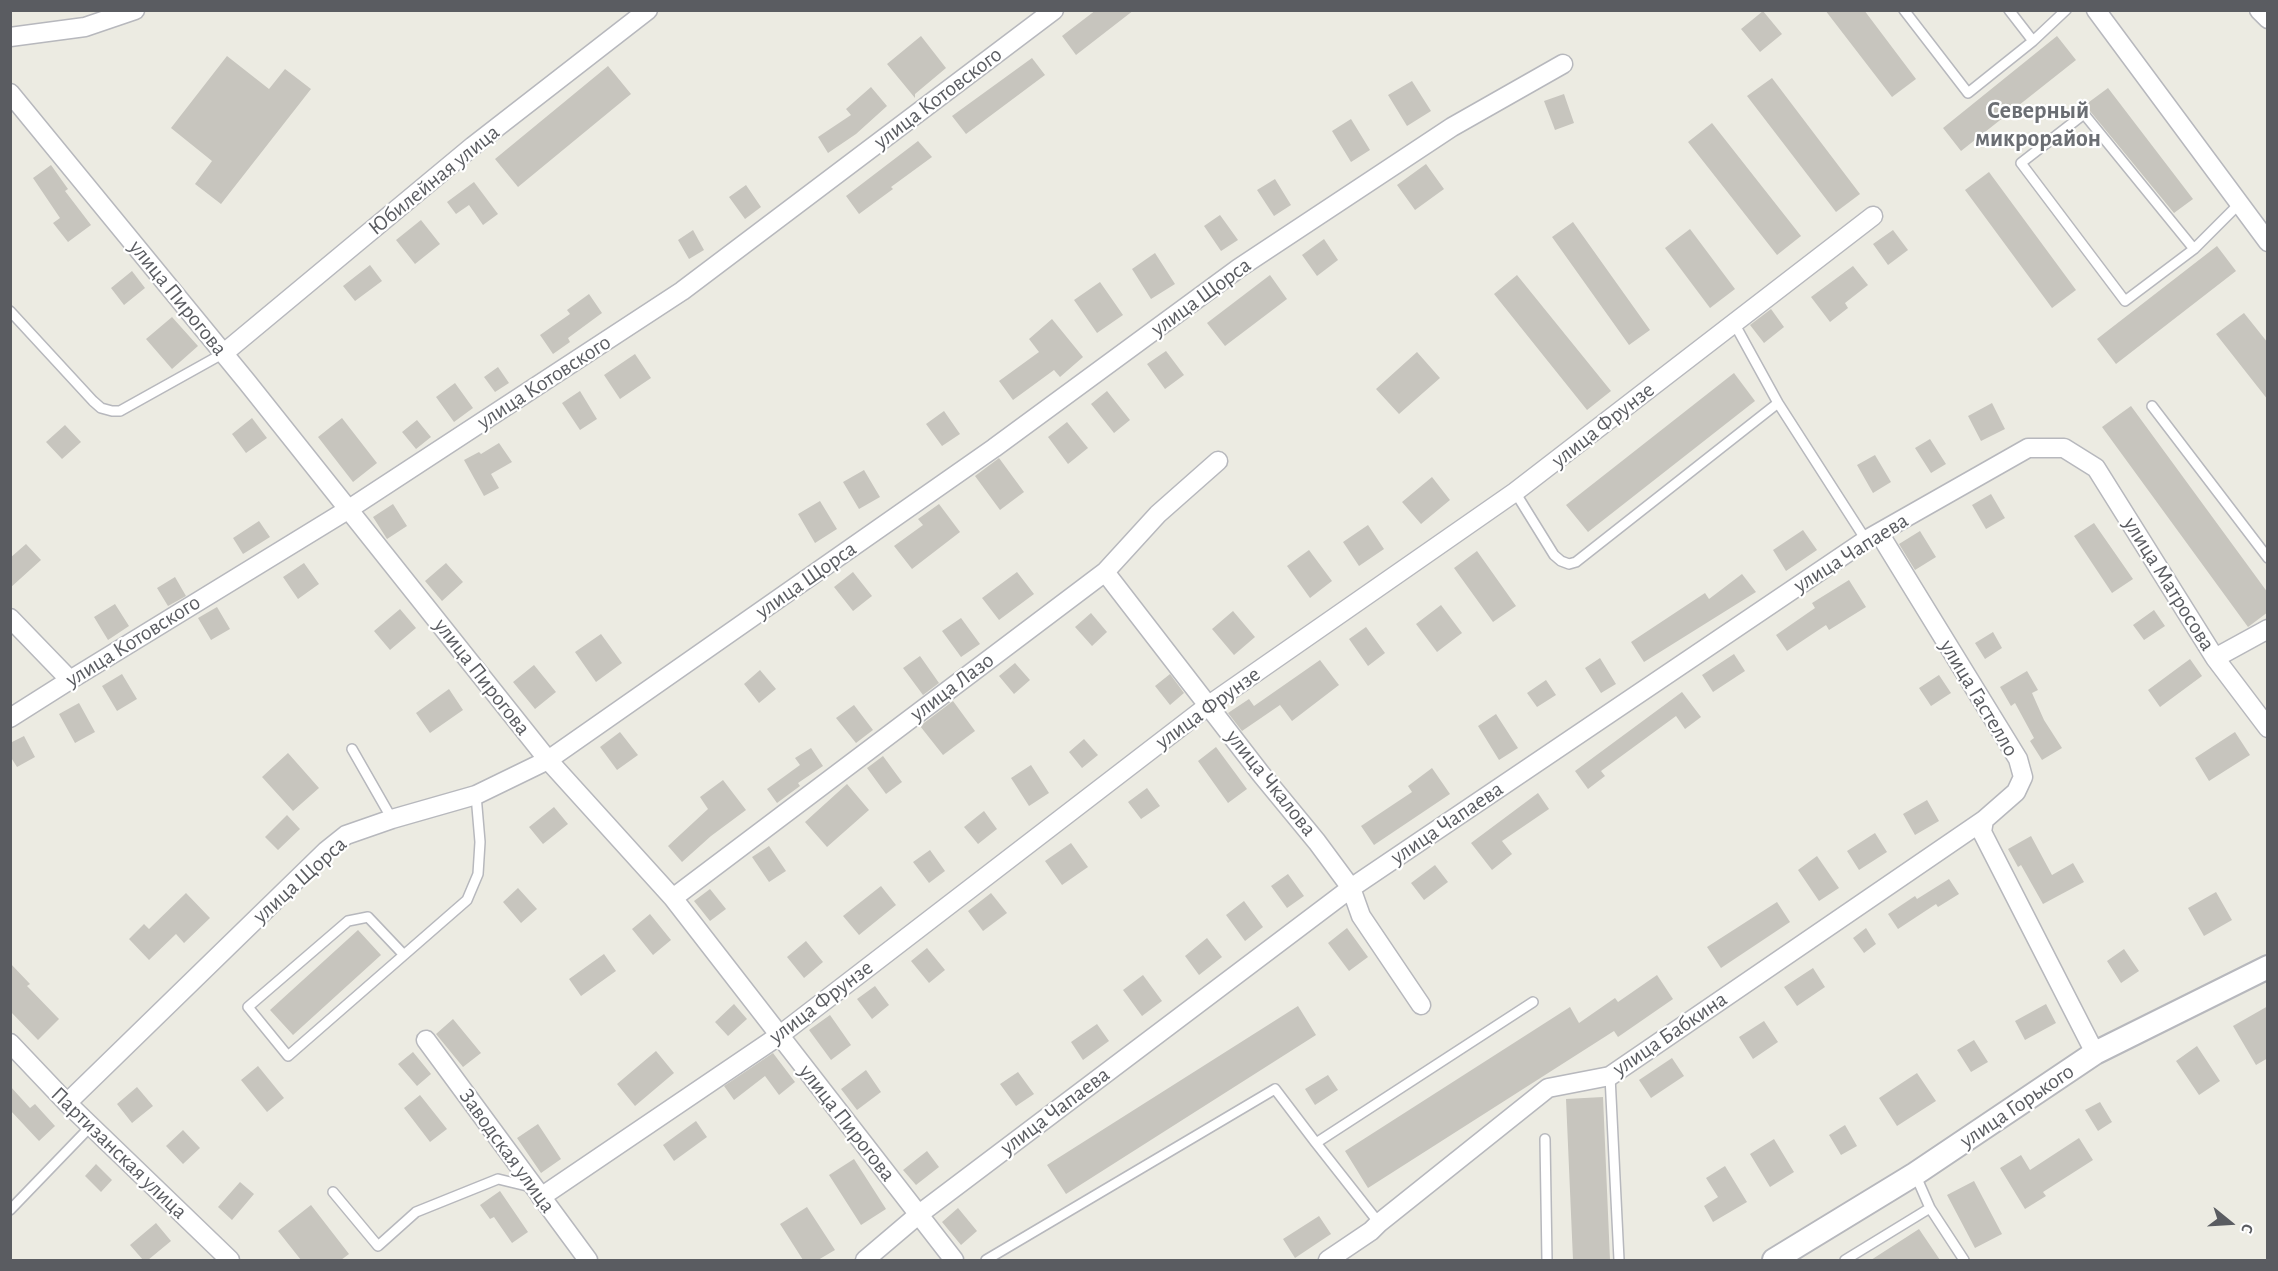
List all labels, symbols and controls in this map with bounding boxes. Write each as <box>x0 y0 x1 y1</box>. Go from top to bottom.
street label: улица Котовского <box>869 41 1007 155</box>
district label: Северный микрорайон <box>1975 97 2101 153</box>
street label: Юбилейная улица <box>363 119 505 241</box>
street label: улица Пирогова <box>123 235 233 361</box>
street label: улица Щорса <box>1146 252 1256 342</box>
street label: улица Котовского <box>472 329 616 435</box>
street label: улица Фрунзе <box>1546 377 1660 473</box>
street label: улица Чапаева <box>1789 507 1913 599</box>
street label: улица Матросова <box>2117 512 2221 656</box>
street label: улица Щорса <box>750 536 862 624</box>
street label: улица Котовского <box>61 589 205 693</box>
street label: улица Пирогова <box>428 613 536 741</box>
street label: улица Гастелло <box>1934 635 2024 761</box>
street label: улица Лазо <box>905 647 999 727</box>
street label: улица Фрунзе <box>1150 661 1266 755</box>
street label: улица Чкалова <box>1220 724 1322 842</box>
street label: улица Чапаева <box>1386 776 1508 870</box>
street label: улица Щорса <box>248 831 352 929</box>
street label: улица Фрунзе <box>764 954 878 1050</box>
street label: улица Бабкина <box>1608 986 1732 1082</box>
street label: улица Горького <box>1955 1058 2079 1154</box>
street label: улица Пирогова <box>793 1059 901 1187</box>
street label: улица Чапаева <box>995 1061 1115 1161</box>
street label: Партизанская улица <box>45 1081 193 1225</box>
street label: Заводская улица <box>453 1084 561 1218</box>
north arrow <box>2200 1193 2260 1253</box>
text: С <box>2238 1222 2256 1235</box>

